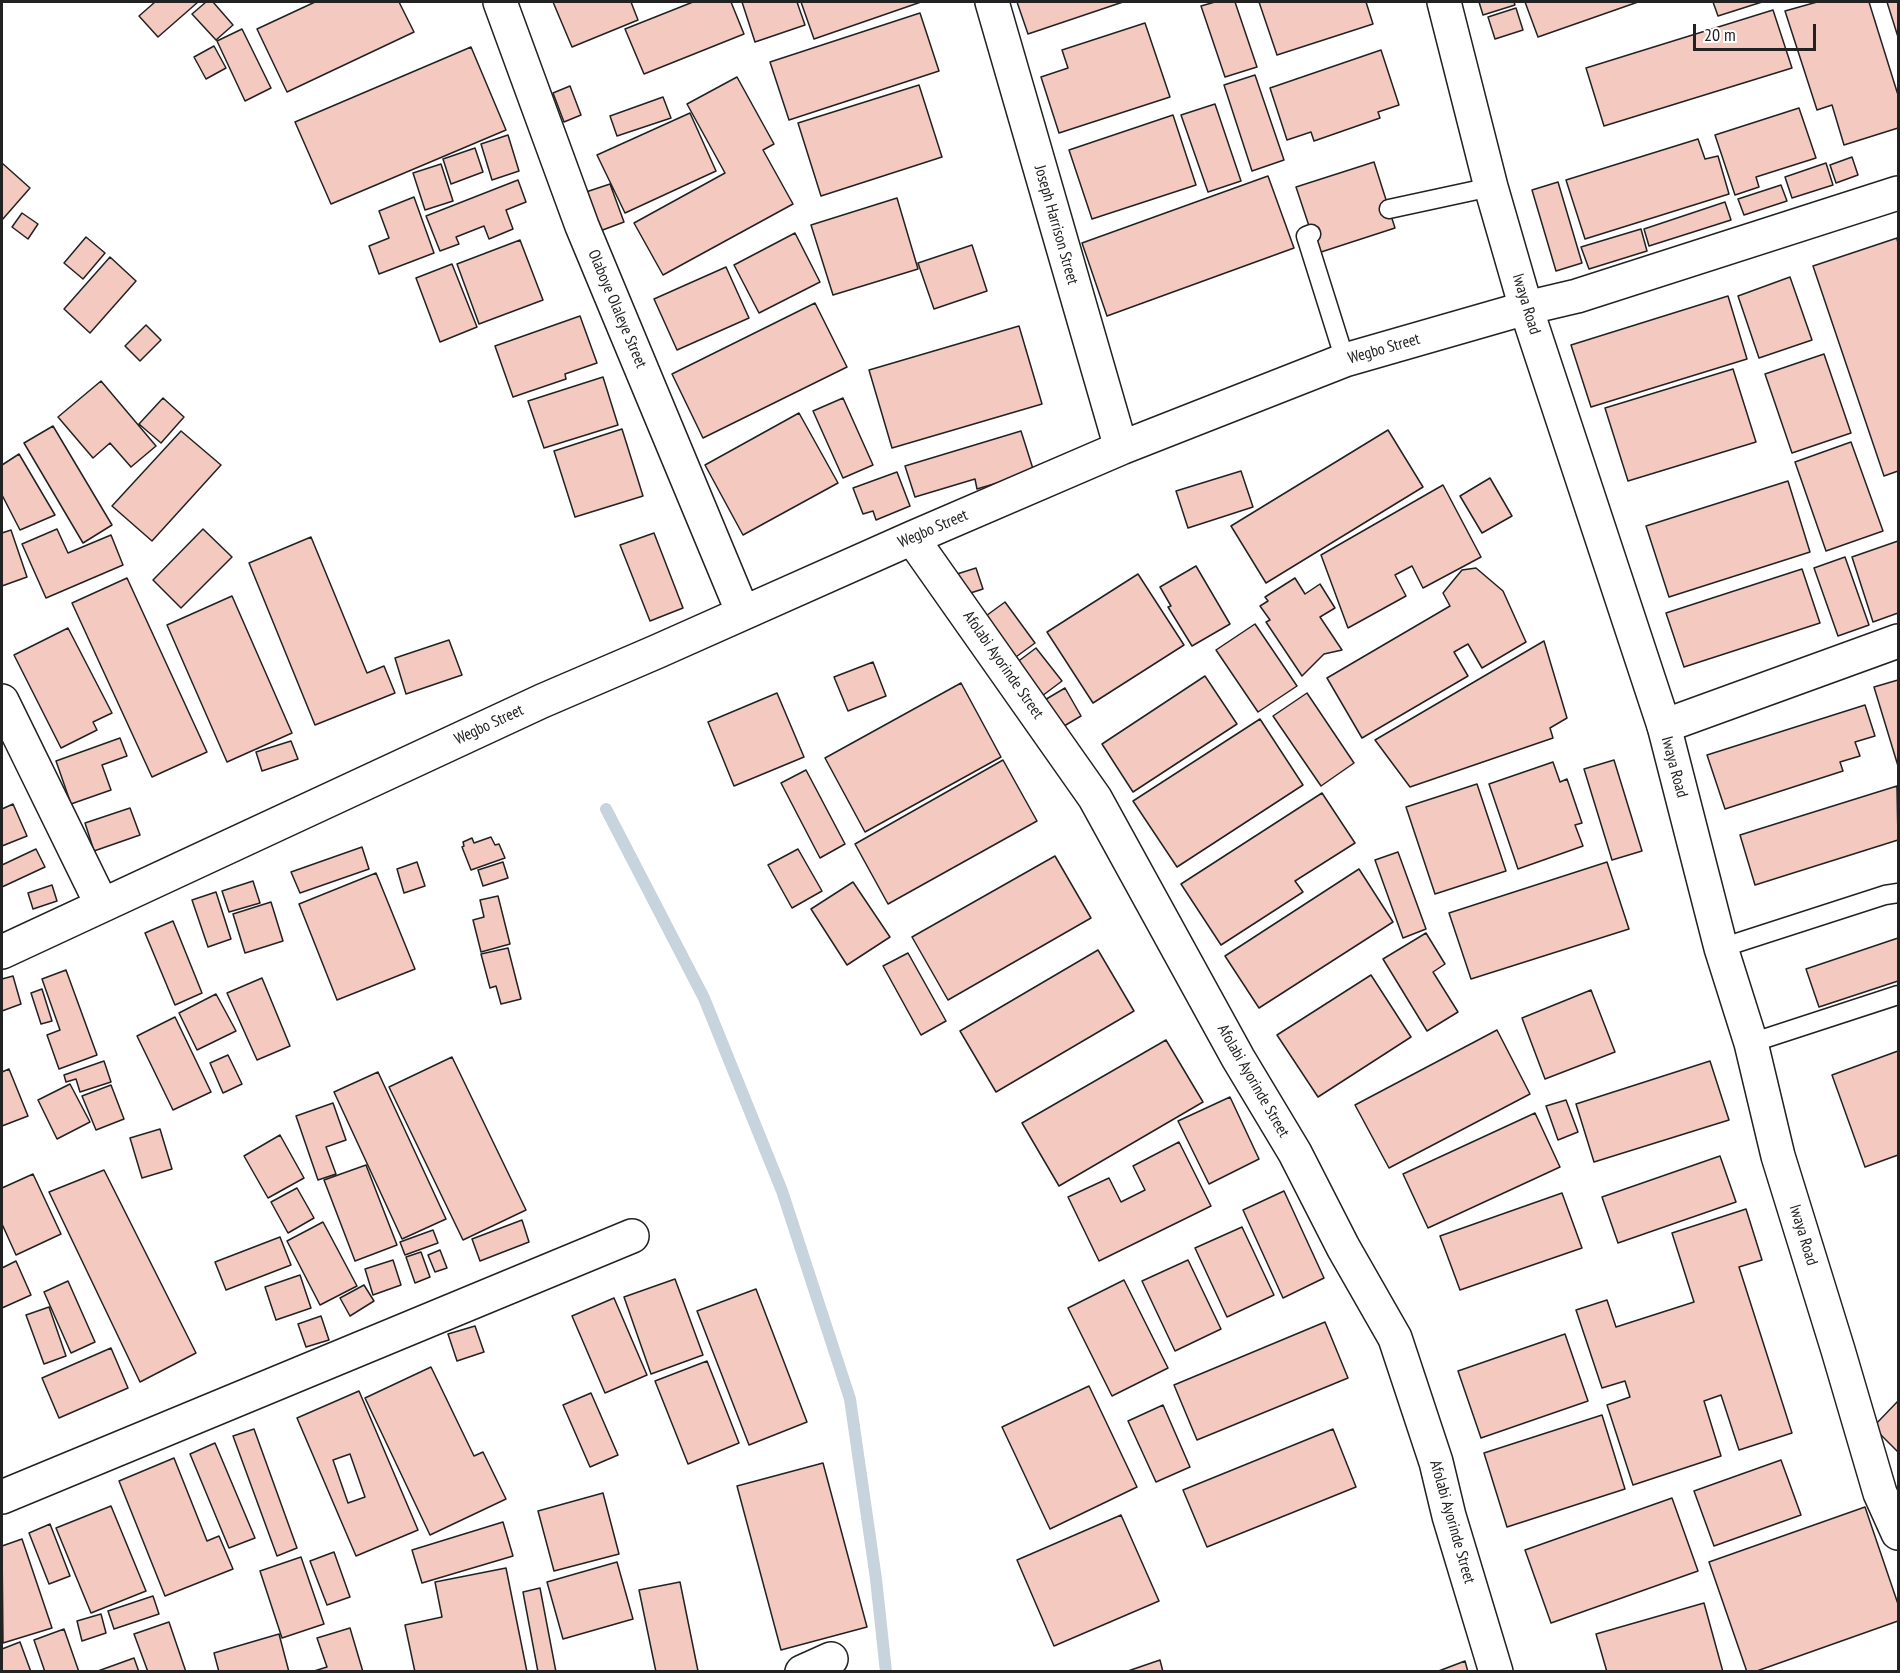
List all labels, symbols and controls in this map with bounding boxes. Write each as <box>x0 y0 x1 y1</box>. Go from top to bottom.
scale bar <box>1696 12 1819 50</box>
text: 20 m <box>1704 23 1736 46</box>
street label: Joseph Harrison Street <box>1030 163 1082 287</box>
street label: Olaboye Olaleye Street <box>583 247 651 371</box>
street label: Iwaya Road <box>1508 271 1544 337</box>
street label: Wegbo Street <box>1346 330 1422 368</box>
street label: Wegbo Street <box>895 506 971 552</box>
street label: Afolabi Ayorinde Street <box>959 607 1047 723</box>
street label: Wegbo Street <box>451 701 527 749</box>
street label: Iwaya Road <box>1657 734 1691 800</box>
street label: Afolabi Ayorinde Street <box>1213 1021 1293 1141</box>
street label: Iwaya Road <box>1785 1202 1821 1268</box>
street label: Afolabi Ayorinde Street <box>1425 1458 1479 1586</box>

